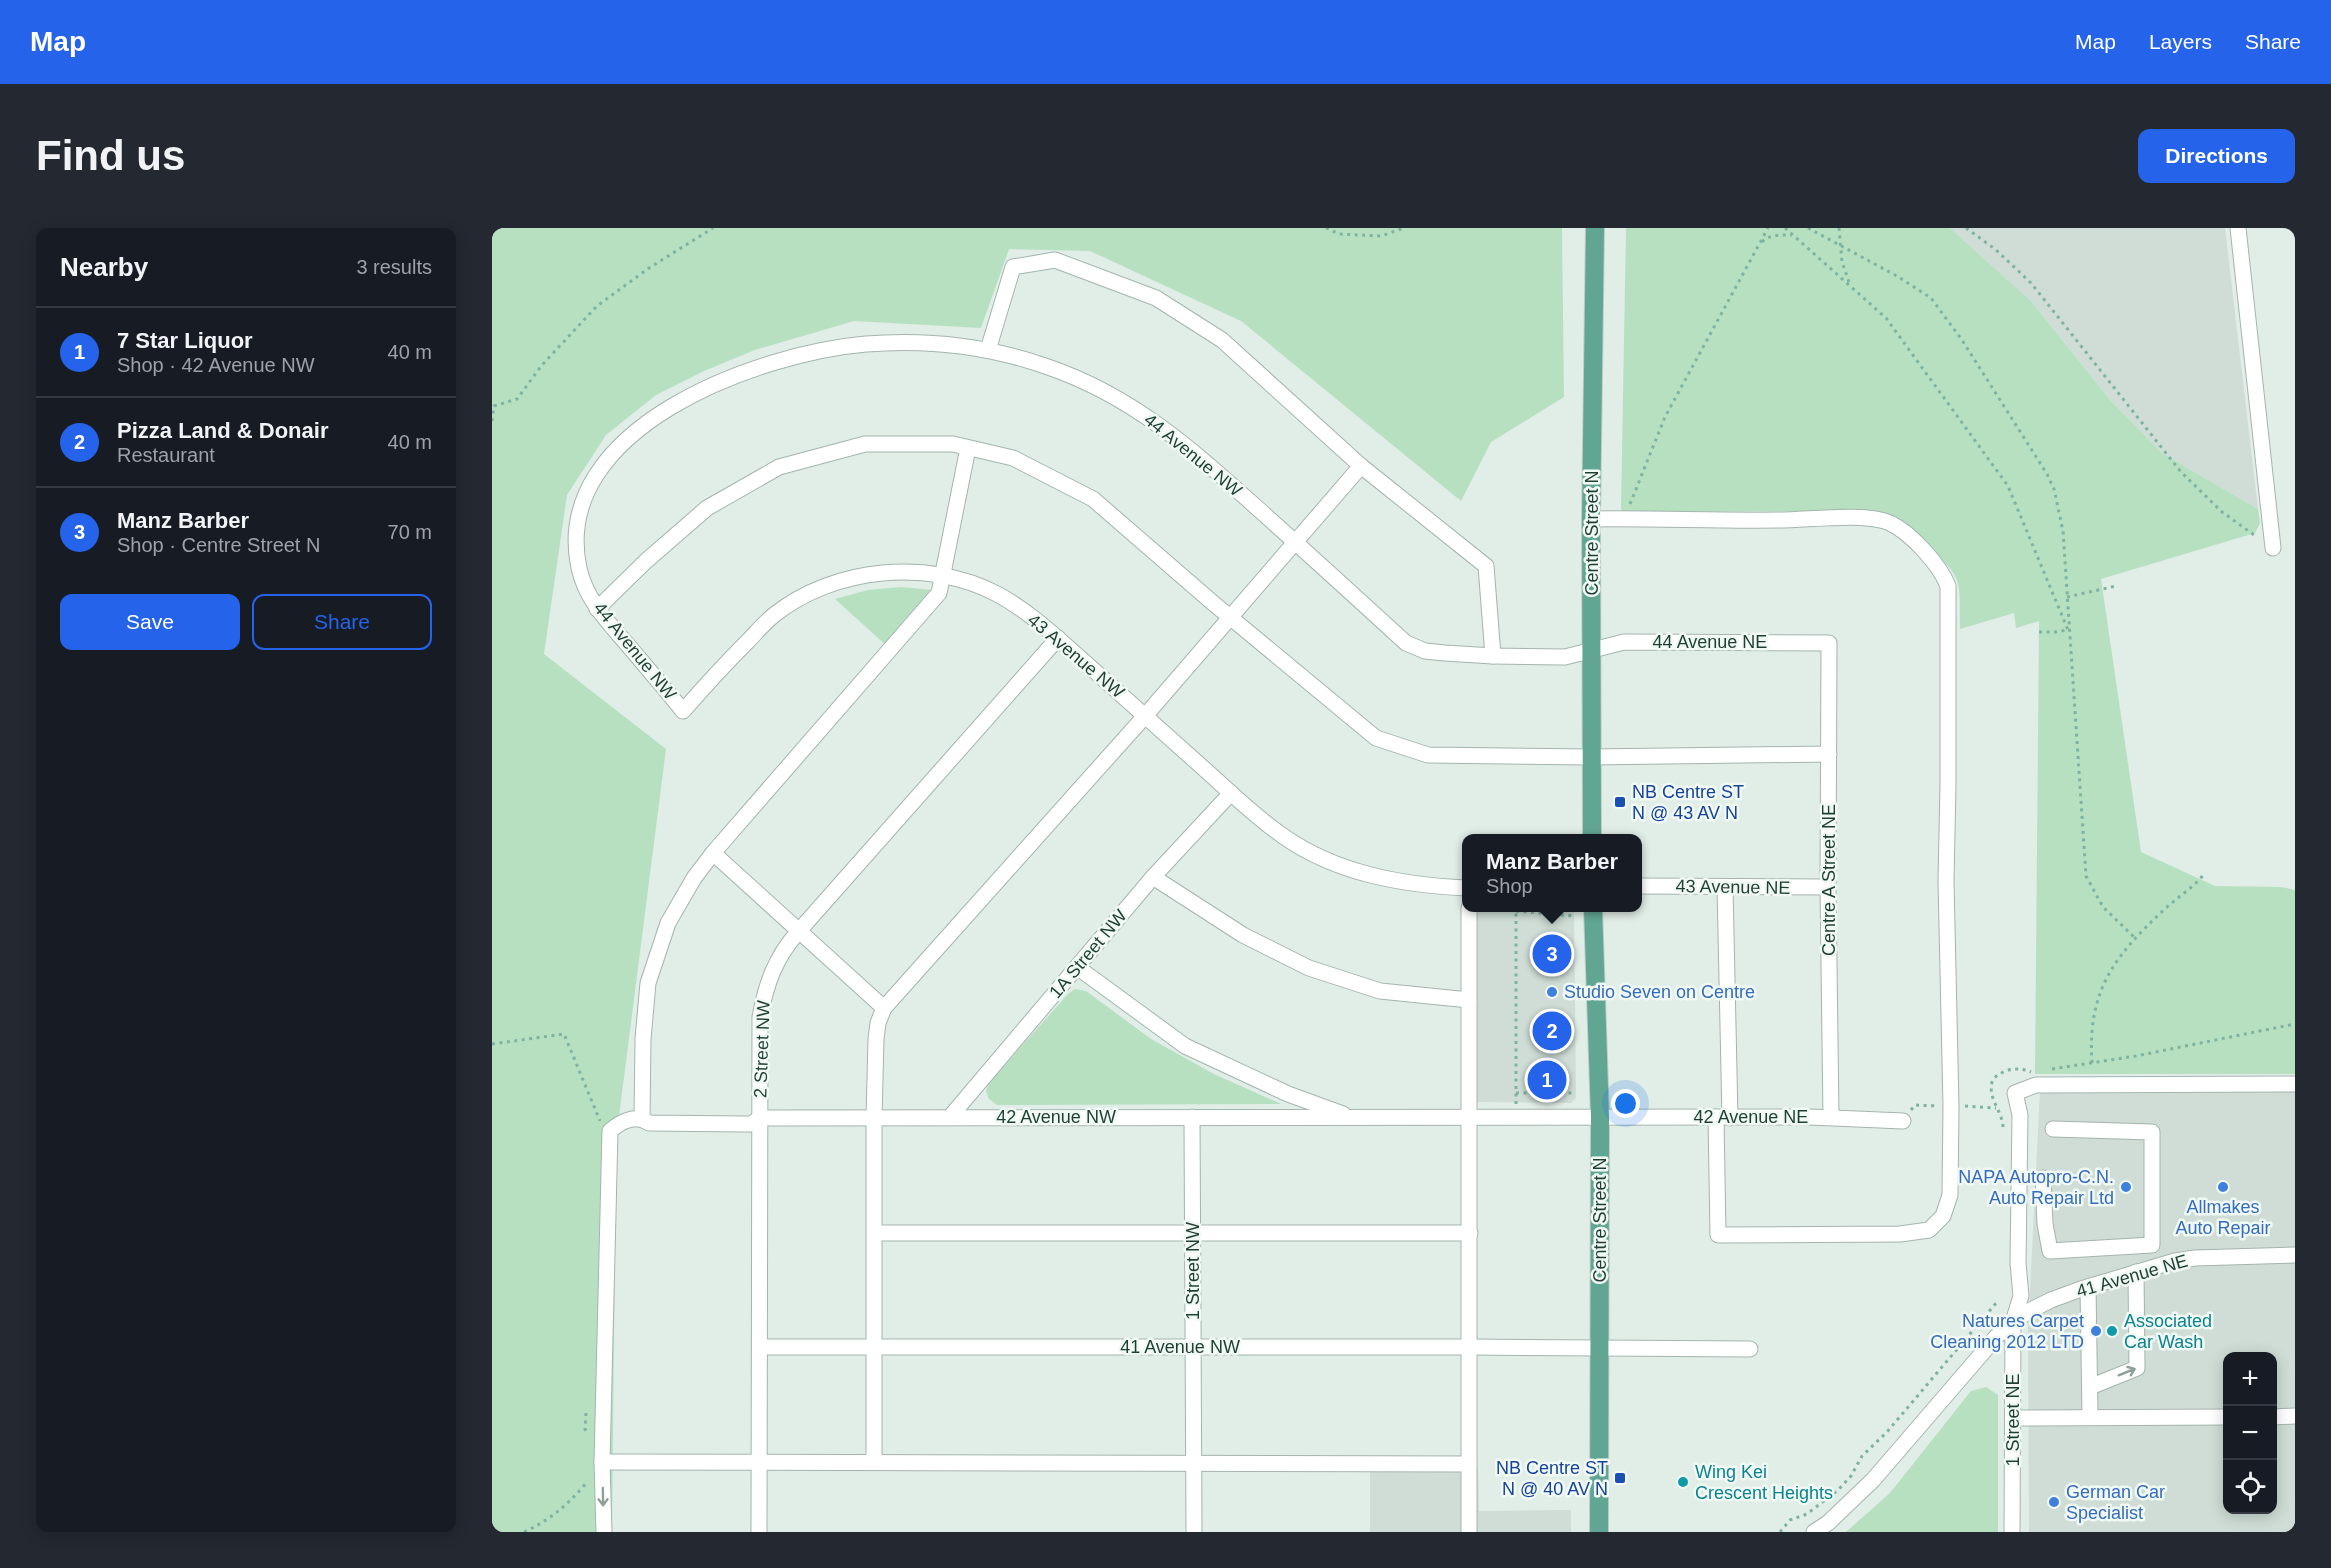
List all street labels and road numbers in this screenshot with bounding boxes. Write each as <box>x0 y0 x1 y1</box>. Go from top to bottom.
street label: 44 Avenue NW <box>1140 410 1246 500</box>
street label: Centre Street N <box>1582 470 1602 596</box>
street label: 44 Avenue NW <box>590 598 680 704</box>
street label: 43 Avenue NW <box>1024 610 1128 702</box>
street label: 44 Avenue NE <box>1653 632 1767 652</box>
street label: Centre A Street NE <box>1819 804 1839 956</box>
street label: 43 Avenue NE <box>1675 876 1791 898</box>
street label: 1A Street NW <box>1045 906 1131 1002</box>
street label: 2 Street NW <box>750 1000 774 1098</box>
street label: 42 Avenue NW <box>996 1107 1116 1127</box>
street label: 42 Avenue NE <box>1694 1107 1808 1127</box>
street label: Centre Street N <box>1590 1157 1610 1283</box>
street label: 1 Street NW <box>1183 1222 1203 1320</box>
street label: 41 Avenue NE <box>2074 1251 2190 1301</box>
street label: 41 Avenue NW <box>1120 1337 1240 1357</box>
street label: 1 Street NE <box>2003 1373 2023 1467</box>

